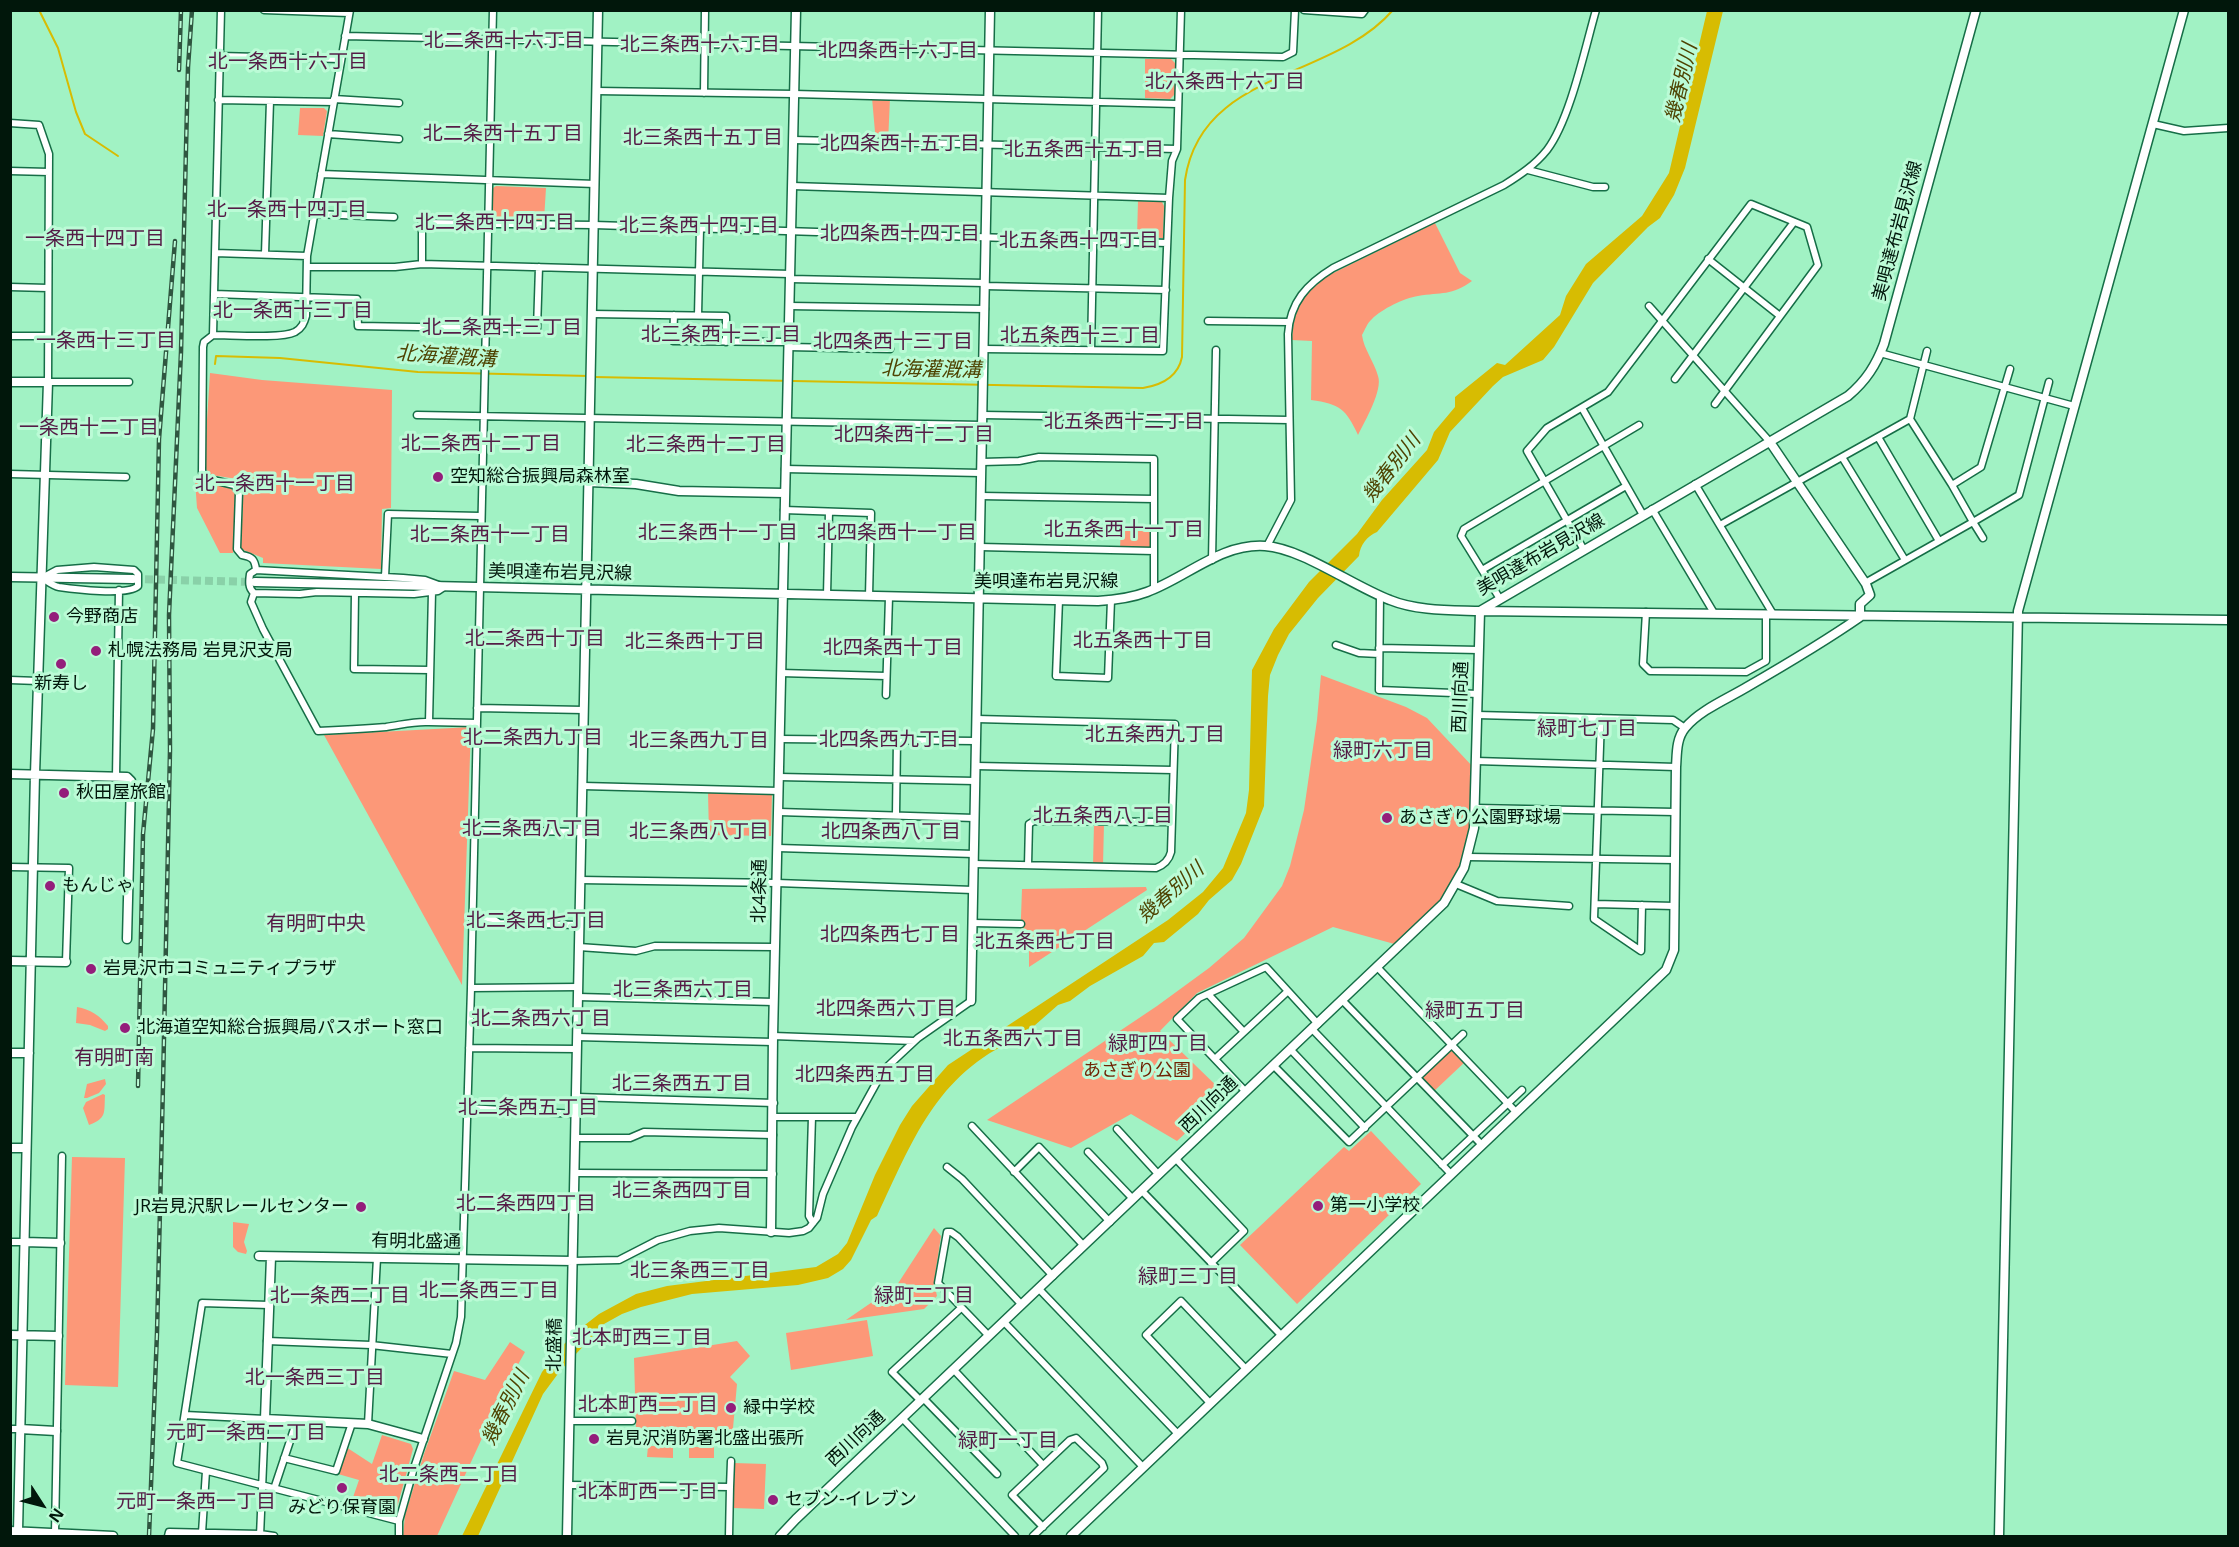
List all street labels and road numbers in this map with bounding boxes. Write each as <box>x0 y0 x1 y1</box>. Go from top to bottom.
street label: 美唄達布岩見沢線 <box>1869 159 1927 303</box>
street label: 美唄達布岩見沢線 <box>1473 510 1609 600</box>
street label: 美唄達布岩見沢線 <box>488 561 632 585</box>
street label: 美唄達布岩見沢線 <box>974 571 1118 593</box>
street label: 西川向通 <box>1449 661 1473 733</box>
street label: 北4条通 <box>749 859 771 923</box>
street label: 西川向通 <box>1176 1072 1242 1138</box>
street label: 有明北盛通 <box>371 1230 461 1254</box>
street label: 北盛橋 <box>544 1318 566 1372</box>
street label: 西川向通 <box>822 1407 890 1471</box>

